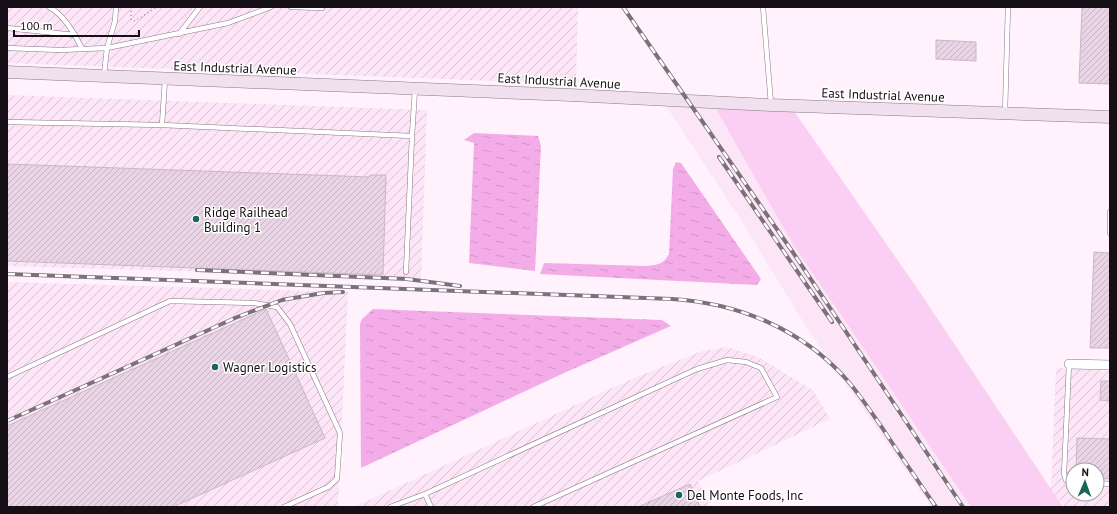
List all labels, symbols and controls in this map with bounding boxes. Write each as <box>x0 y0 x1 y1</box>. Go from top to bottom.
scale bar <box>14 12 139 38</box>
text: 100 m <box>20 18 53 33</box>
street label: East Industrial Avenue <box>173 57 297 79</box>
street label: East Industrial Avenue <box>497 69 621 93</box>
street label: East Industrial Avenue <box>821 84 945 106</box>
place label: Ridge Railhead Building 1 <box>204 204 288 236</box>
marker: Ridge Railhead Building 1 <box>191 214 201 224</box>
place label: Wagner Logistics <box>223 359 316 376</box>
marker: Wagner Logistics <box>210 362 220 372</box>
north arrow <box>1065 462 1105 502</box>
text: N <box>1081 465 1089 479</box>
place label: Del Monte Foods, Inc <box>687 487 803 504</box>
marker: Del Monte Foods, Inc <box>674 490 684 500</box>

